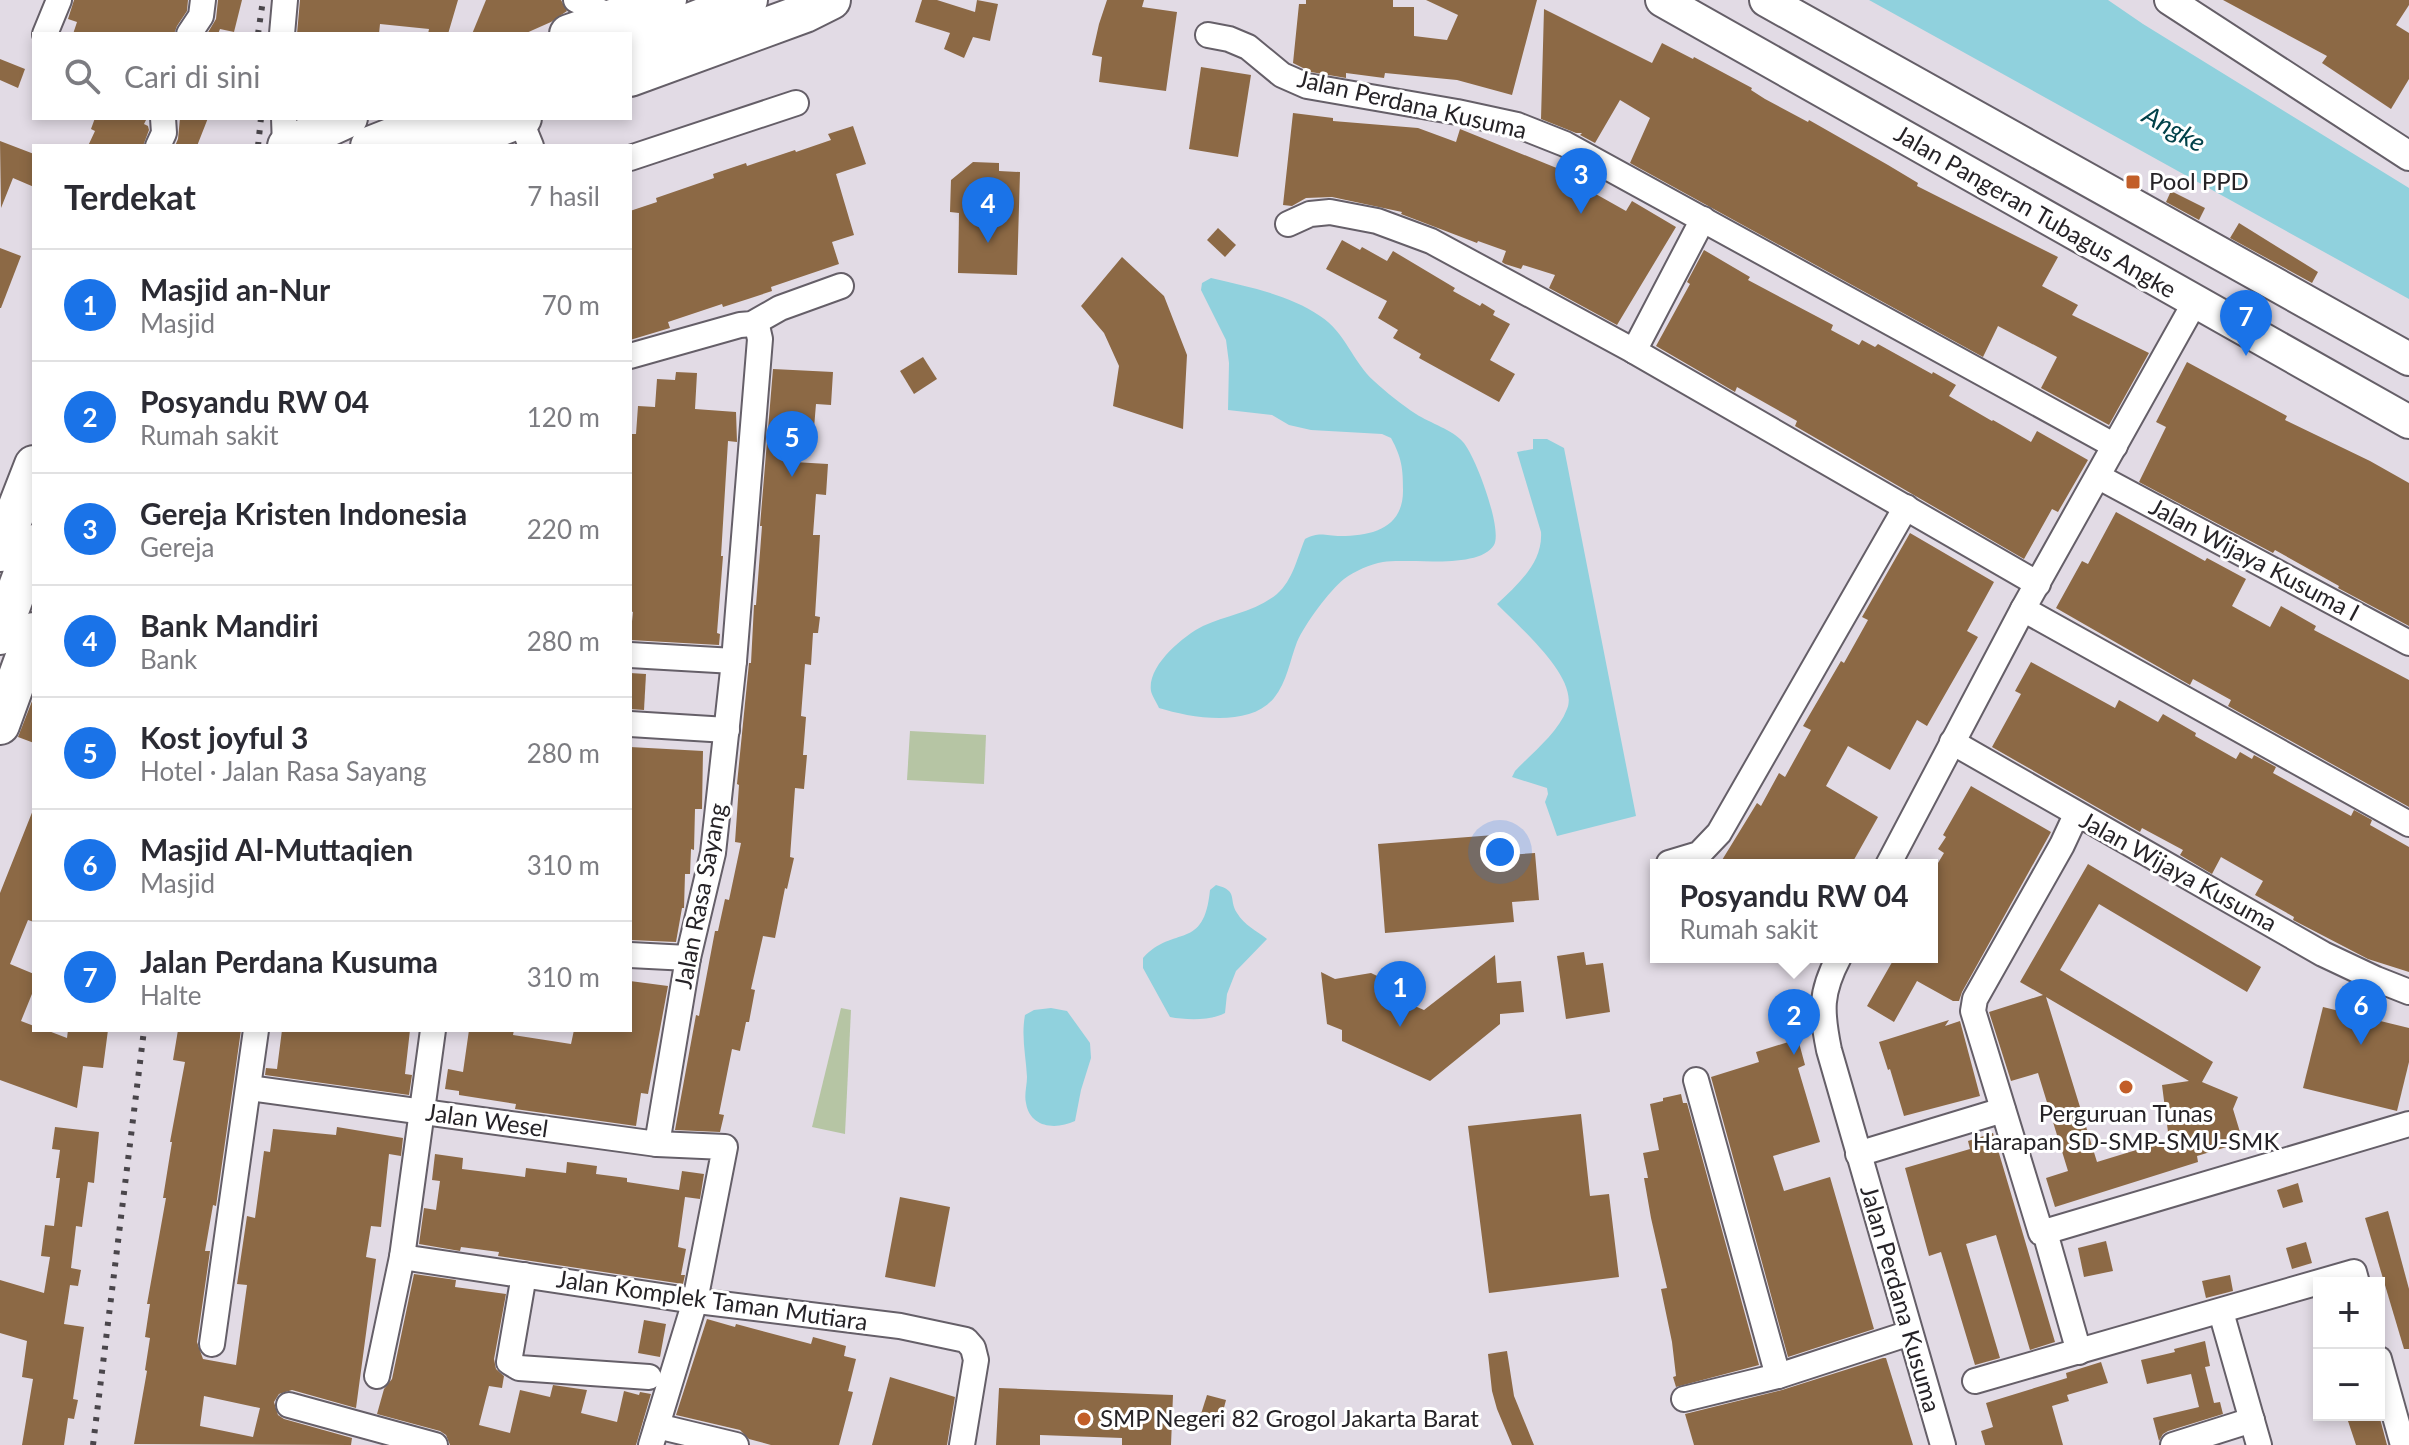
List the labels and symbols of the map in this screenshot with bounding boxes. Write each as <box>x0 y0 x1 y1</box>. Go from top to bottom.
street label: Jalan Perdana Kusuma <box>1295 63 1530 144</box>
water label: Angke <box>2137 97 2211 158</box>
street label: Jalan Pangeran Tubagus Angke <box>1890 118 2182 303</box>
pin: 3 <box>1555 148 1607 214</box>
place label: Pool PPD <box>2149 166 2249 195</box>
marker: Pool PPD <box>2124 173 2142 191</box>
pin: 4 <box>962 177 1014 243</box>
pin: 7 <box>2220 290 2272 356</box>
pin: 5 <box>766 411 818 477</box>
street label: Jalan Wijaya Kusuma I <box>2145 491 2365 626</box>
street label: Jalan Rasa Sayang <box>667 800 732 991</box>
street label: Jalan Wijaya Kusuma <box>2075 805 2282 937</box>
your location <box>1480 832 1520 872</box>
pin: 1 <box>1374 961 1426 1027</box>
pin: 6 <box>2335 979 2387 1045</box>
pin: 2 <box>1768 989 1820 1055</box>
marker: Perguruan Tunas Harapan SD-SMP-SMU-SMK <box>2117 1078 2135 1096</box>
street label: Jalan Wesel <box>424 1097 550 1142</box>
place label: Perguruan Tunas Harapan SD-SMP-SMU-SMK <box>1973 1098 2279 1155</box>
street label: Jalan Perdana Kusuma <box>1855 1182 1948 1415</box>
street label: Jalan Komplek Taman Mutiara <box>555 1263 870 1336</box>
place label: SMP Negeri 82 Grogol Jakarta Barat <box>1100 1403 1479 1432</box>
marker: SMP Negeri 82 Grogol Jakarta Barat <box>1075 1410 1093 1428</box>

